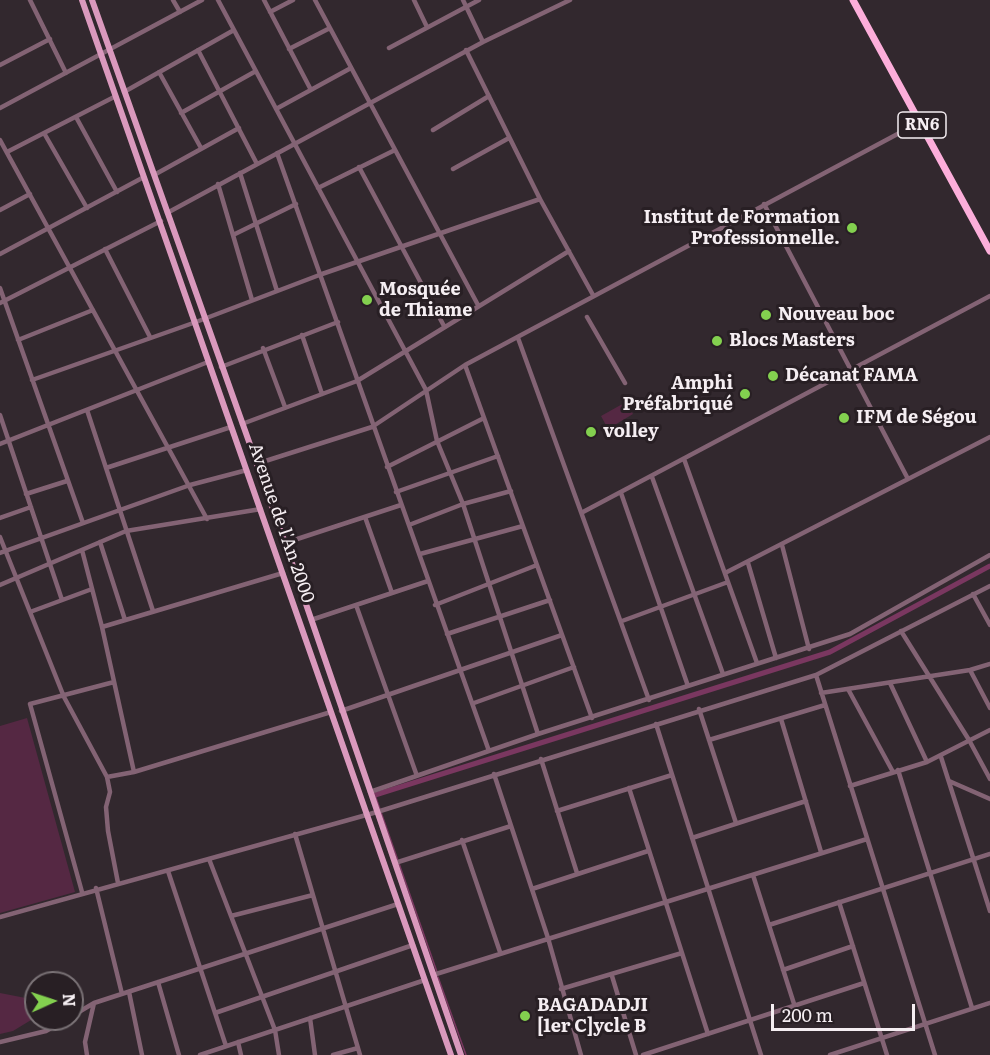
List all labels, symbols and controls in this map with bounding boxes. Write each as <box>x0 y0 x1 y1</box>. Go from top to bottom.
road number: RN6 <box>898 112 946 138</box>
place label: Institut de Formation Professionnelle. <box>644 207 840 250</box>
marker: Institut de Formation Professionnelle. <box>845 221 859 235</box>
place label: Mosquée de Thiame <box>379 279 472 322</box>
marker: Mosquée de Thiame <box>360 293 374 307</box>
place label: Nouveau boc <box>778 304 895 326</box>
marker: Nouveau boc <box>759 308 773 322</box>
place label: Blocs Masters <box>729 330 855 352</box>
marker: Blocs Masters <box>710 334 724 348</box>
place label: Décanat FAMA <box>785 365 918 387</box>
marker: Décanat FAMA <box>766 369 780 383</box>
place label: Amphi Préfabriqué <box>622 373 733 416</box>
marker: Amphi Préfabriqué <box>738 387 752 401</box>
place label: IFM de Ségou <box>856 407 977 429</box>
marker: IFM de Ségou <box>837 411 851 425</box>
place label: volley <box>603 421 659 443</box>
marker: volley <box>584 425 598 439</box>
street label: Avenue de l'An 2000 <box>243 440 319 606</box>
north arrow <box>24 971 84 1031</box>
scale bar <box>774 992 918 1030</box>
text: N <box>58 993 82 1008</box>
place label: BAGADADJI [1er C]ycle B <box>537 995 648 1038</box>
text: 200 m <box>782 1001 833 1028</box>
marker: BAGADADJI [1er C]ycle B <box>518 1009 532 1023</box>

